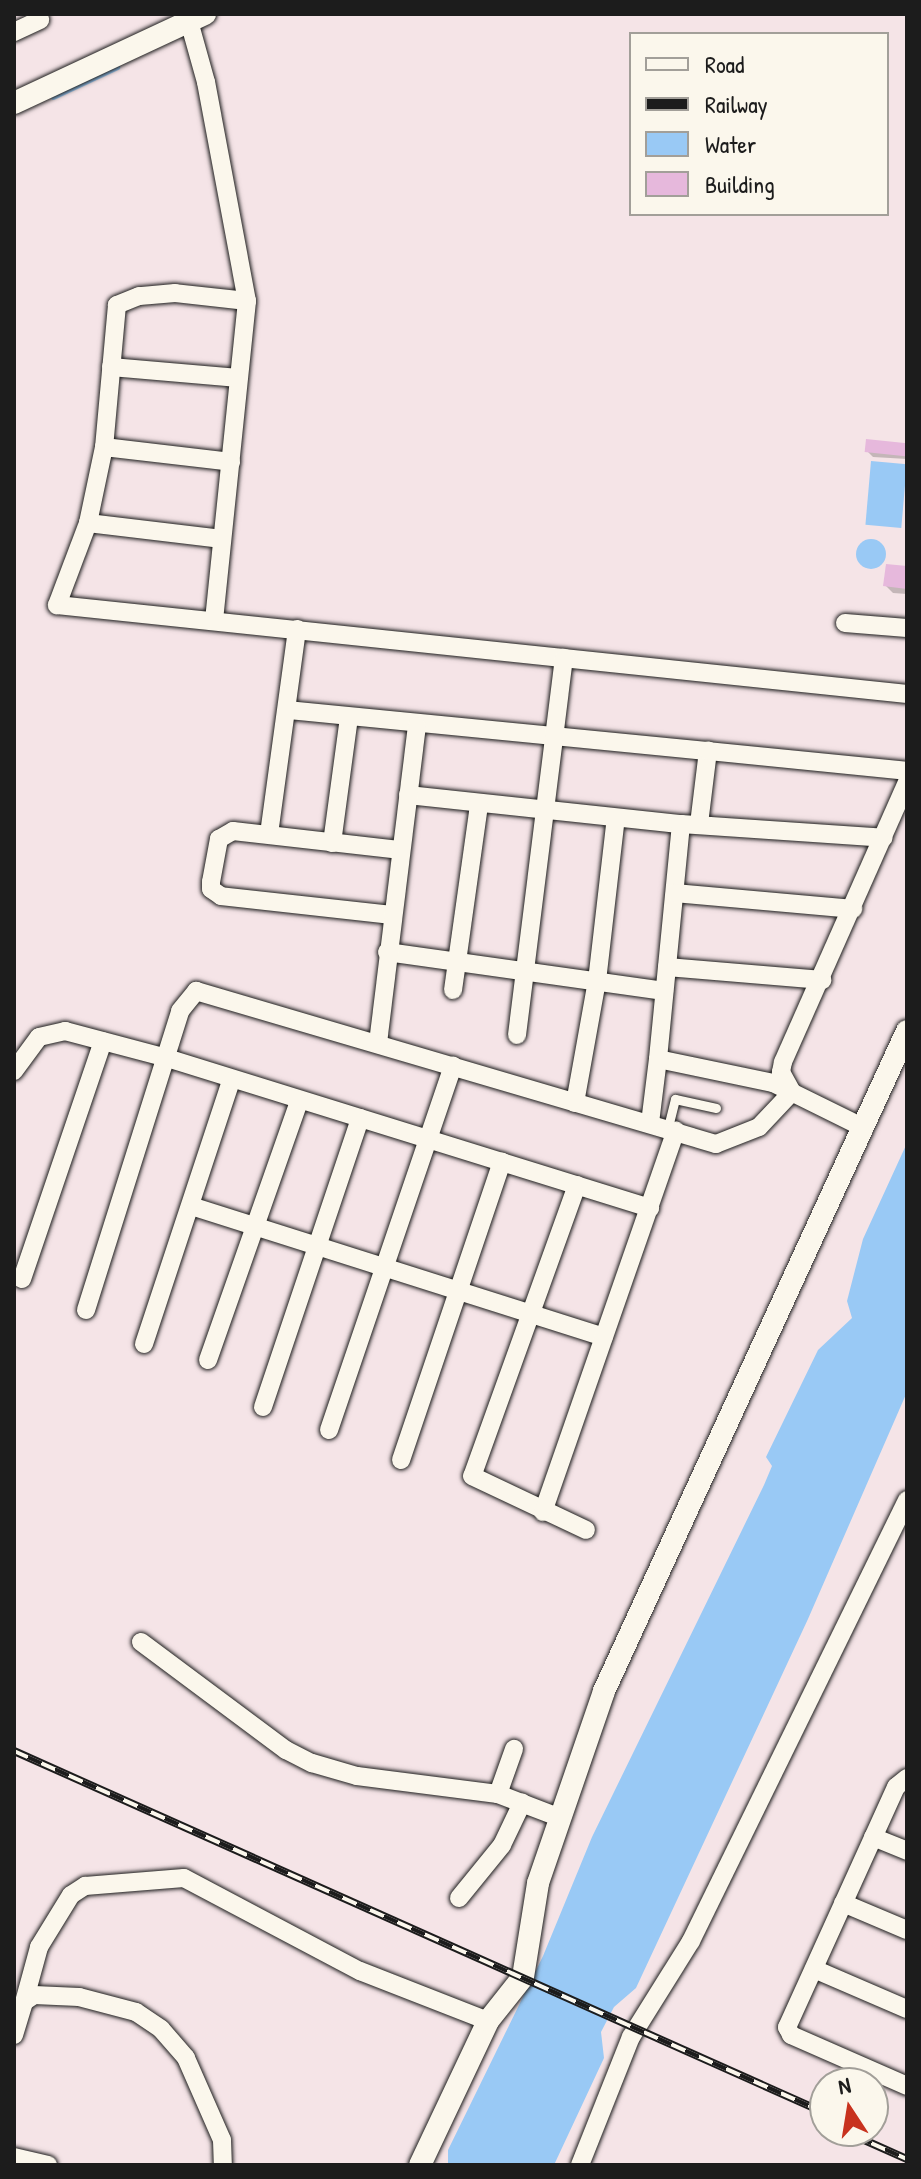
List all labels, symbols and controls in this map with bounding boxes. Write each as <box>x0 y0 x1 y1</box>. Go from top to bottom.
legend <box>629 32 889 216</box>
text: Road <box>705 48 744 80</box>
text: Railway <box>705 88 768 120</box>
text: Water <box>705 128 756 160</box>
text: Building <box>705 168 775 200</box>
north arrow <box>809 2067 889 2147</box>
text: N <box>836 2070 853 2101</box>

